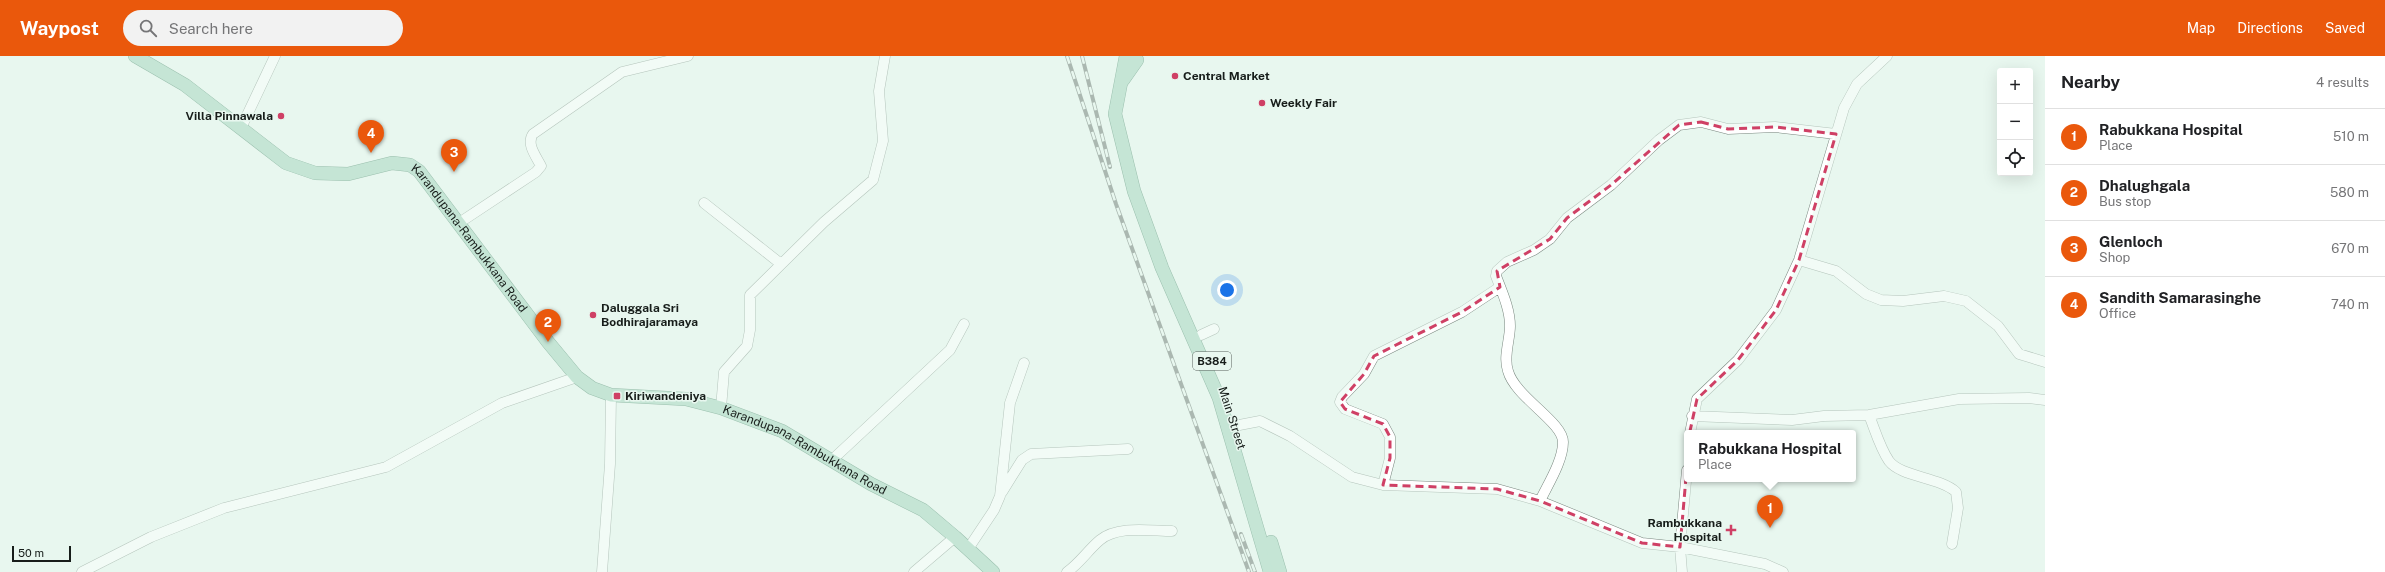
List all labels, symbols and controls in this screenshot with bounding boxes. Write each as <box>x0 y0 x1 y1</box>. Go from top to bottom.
search box <box>123 10 403 46</box>
text: Waypost <box>20 17 99 39</box>
icon: search <box>137 17 159 39</box>
text: Search here <box>169 20 253 37</box>
text: Map <box>2187 20 2215 36</box>
text: Directions <box>2237 20 2303 36</box>
text: Saved <box>2325 20 2365 36</box>
map controls <box>1997 68 2033 176</box>
button: + <box>1997 68 2033 104</box>
place label: Central Market <box>1183 69 1270 83</box>
marker: Central Market <box>1170 71 1180 81</box>
text: Nearby <box>2061 72 2120 92</box>
text: 4 results <box>2316 75 2369 90</box>
place label: Weekly Fair <box>1270 96 1337 110</box>
marker: Weekly Fair <box>1257 98 1267 108</box>
button: − <box>1997 104 2033 140</box>
place label: Villa Pinnawala <box>186 109 273 123</box>
marker: Villa Pinnawala <box>276 111 286 121</box>
pin: 4 <box>358 120 384 153</box>
text: Rabukkana Hospital <box>2099 121 2243 138</box>
text: 1 <box>2071 129 2077 144</box>
text: 510 m <box>2333 129 2369 144</box>
text: Place <box>2099 138 2133 153</box>
pin: 3 <box>441 139 467 172</box>
button: locate <box>1997 140 2033 176</box>
street label: Karandupana-Rambukkana Road <box>409 161 530 315</box>
text: Dhalughgala <box>2099 177 2190 194</box>
text: 2 <box>2070 185 2078 200</box>
text: 580 m <box>2330 185 2369 200</box>
text: Bus stop <box>2099 194 2151 209</box>
text: Glenloch <box>2099 233 2163 250</box>
text: 3 <box>2070 241 2078 256</box>
text: 670 m <box>2331 241 2369 256</box>
text: Shop <box>2099 250 2130 265</box>
your location <box>1217 280 1237 300</box>
text: Sandith Samarasinghe <box>2099 289 2261 306</box>
text: 4 <box>2070 297 2078 312</box>
text: 740 m <box>2331 297 2369 312</box>
place label: Daluggala Sri Bodhirajaramaya <box>601 301 698 329</box>
text: Office <box>2099 306 2136 321</box>
pin: 2 <box>535 309 561 342</box>
marker: Daluggala Sri Bodhirajaramaya <box>588 310 598 320</box>
road number: B384 <box>1193 352 1231 370</box>
street label: Main Street <box>1215 385 1249 451</box>
place label: Kiriwandeniya <box>625 389 706 403</box>
marker: Kiriwandeniya <box>612 391 622 401</box>
street label: Karandupana-Rambukkana Road <box>721 402 889 498</box>
popup <box>1684 430 1856 482</box>
text: Rabukkana Hospital <box>1698 440 1842 457</box>
text: Place <box>1698 457 1732 472</box>
pin: 1 <box>1757 495 1783 528</box>
place label: Rambukkana Hospital <box>1647 516 1722 544</box>
marker: Rambukkana Hospital <box>1725 524 1737 536</box>
scale bar <box>12 544 71 563</box>
text: 50 m <box>18 547 44 559</box>

